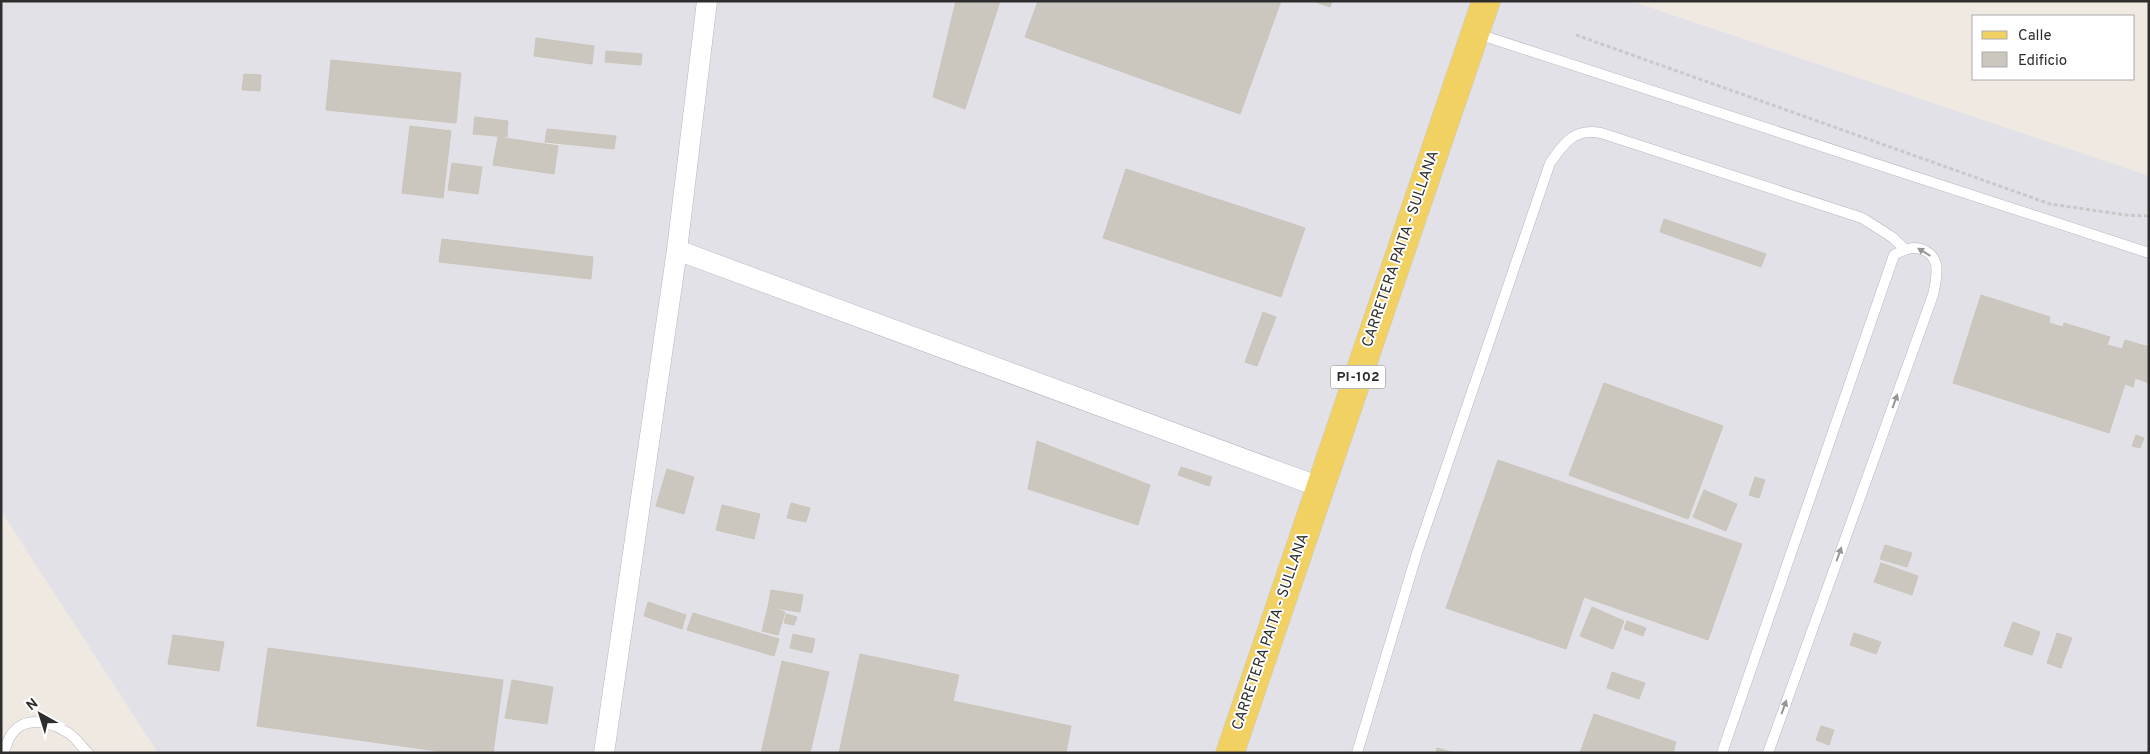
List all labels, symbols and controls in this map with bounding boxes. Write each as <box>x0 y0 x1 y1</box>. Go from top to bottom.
legend <box>1972 15 2135 80</box>
text: Calle <box>2018 27 2052 46</box>
text: Edificio <box>2018 52 2067 71</box>
street label: CARRETERA PAITA - SULLANA <box>1358 148 1444 350</box>
one-way arrow <box>1917 248 1932 256</box>
road number: PI-102 <box>1330 366 1386 388</box>
one-way arrow <box>1891 393 1899 408</box>
street label: CARRETERA PAITA - SULLANA <box>1228 531 1314 733</box>
one-way arrow <box>1835 546 1843 561</box>
north arrow <box>15 689 65 739</box>
text: N <box>24 695 42 715</box>
one-way arrow <box>1780 699 1788 714</box>

